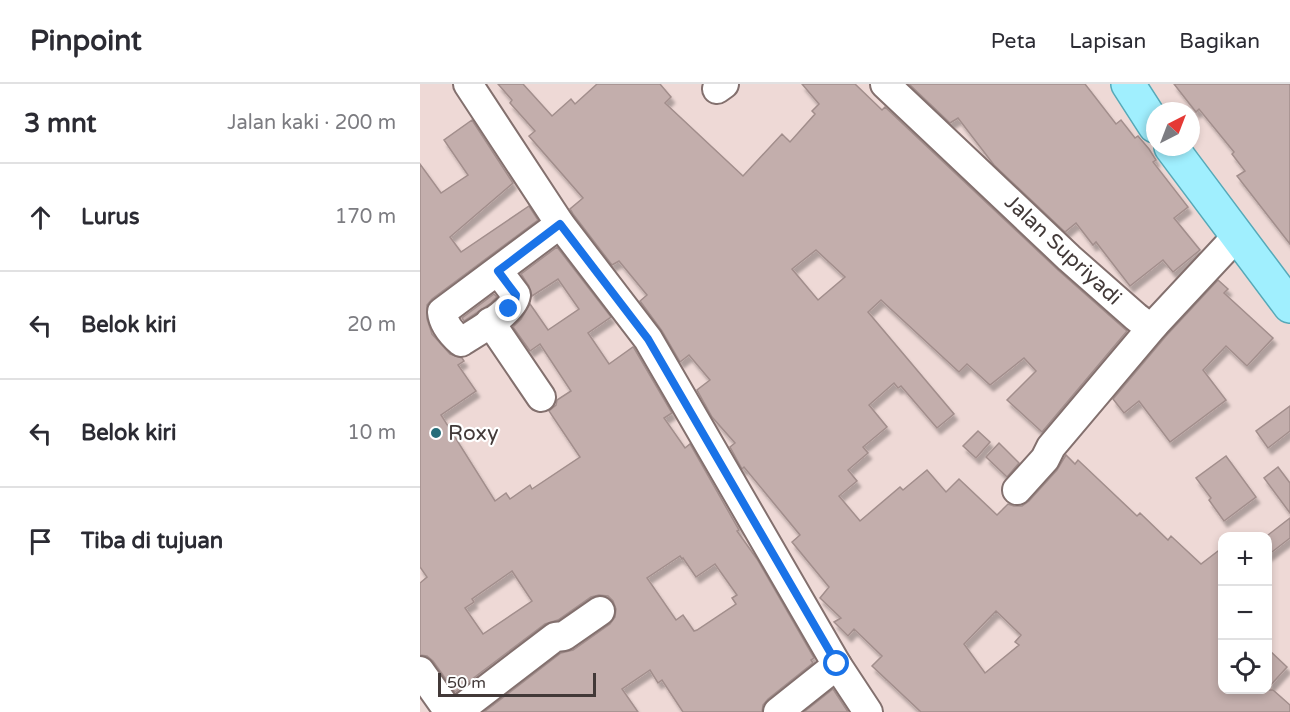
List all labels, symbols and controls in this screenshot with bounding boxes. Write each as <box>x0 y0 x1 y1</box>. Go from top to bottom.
text: Pinpoint <box>30 24 142 58</box>
text: Peta <box>991 29 1036 54</box>
text: Lapisan <box>1069 29 1146 54</box>
text: Bagikan <box>1179 29 1260 54</box>
north arrow <box>1146 102 1200 156</box>
text: 3 mnt <box>24 108 96 139</box>
text: Jalan kaki · 200 m <box>227 111 396 135</box>
street label: Jalan Supriyadi <box>999 190 1127 310</box>
icon: ahead <box>24 201 57 234</box>
text: Lurus <box>81 204 139 230</box>
text: 170 m <box>335 205 396 229</box>
route end <box>495 295 521 321</box>
icon: left <box>24 309 57 342</box>
text: Belok kiri <box>81 312 177 338</box>
text: 20 m <box>347 313 396 337</box>
icon: left <box>24 417 57 450</box>
text: Belok kiri <box>81 420 177 446</box>
text: 10 m <box>347 421 396 445</box>
place label: Roxy <box>448 421 498 446</box>
marker: Roxy <box>429 426 443 440</box>
icon: arrive <box>24 525 57 558</box>
text: Tiba di tujuan <box>81 528 223 554</box>
map controls <box>1218 532 1272 694</box>
button: + <box>1218 532 1272 586</box>
button: − <box>1218 586 1272 640</box>
button: locate <box>1218 640 1272 694</box>
route start <box>823 650 849 676</box>
scale bar <box>438 670 596 698</box>
text: 50 m <box>447 673 486 693</box>

